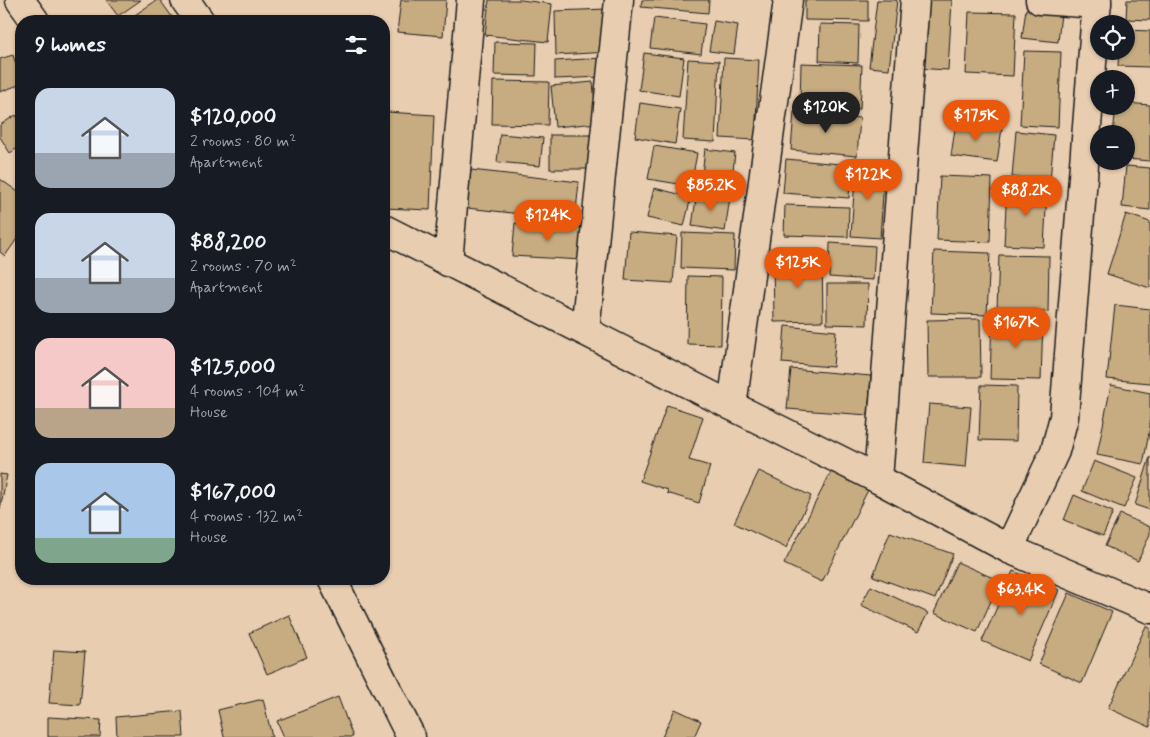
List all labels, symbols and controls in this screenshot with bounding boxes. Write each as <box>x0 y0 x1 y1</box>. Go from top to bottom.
map controls <box>1090 15 1135 170</box>
button: locate <box>1090 15 1135 60</box>
text: 9 homes <box>35 31 106 59</box>
icon: filters <box>342 31 370 59</box>
button: + <box>1090 70 1135 115</box>
pin: $120K <box>791 92 861 134</box>
text: $120K <box>803 97 849 118</box>
pin: $175K <box>941 100 1011 142</box>
text: $120,000 <box>190 103 276 131</box>
text: $175K <box>954 105 998 126</box>
icon: home <box>75 108 135 168</box>
button: − <box>1090 125 1135 170</box>
text: 2 rooms · 80 m² <box>190 131 296 152</box>
text: Apartment <box>190 152 263 173</box>
pin: $122K <box>833 158 903 201</box>
text: $122K <box>845 164 891 185</box>
pin: $85.2K <box>670 170 752 212</box>
pin: $88.2K <box>985 174 1067 217</box>
text: $85.2K <box>686 175 736 196</box>
text: $88.2K <box>1001 180 1051 201</box>
pin: $124K <box>513 200 583 242</box>
text: $124K <box>525 205 571 226</box>
text: $88,200 <box>190 228 267 256</box>
icon: home <box>75 233 135 293</box>
pin: $125K <box>763 246 833 289</box>
text: $125K <box>775 252 821 273</box>
text: 2 rooms · 70 m² <box>190 256 297 277</box>
text: Apartment <box>190 277 263 298</box>
pin: $167K <box>981 306 1051 349</box>
text: $167K <box>993 312 1039 333</box>
text: $125,000 <box>190 353 275 381</box>
icon: home <box>75 358 135 418</box>
text: 4 rooms · 104 m² <box>190 381 305 402</box>
text: House <box>190 402 228 423</box>
text: $167,000 <box>190 478 276 506</box>
icon: home <box>75 483 135 543</box>
text: 4 rooms · 132 m² <box>190 506 303 527</box>
text: House <box>190 527 228 548</box>
pin: $63.4K <box>980 574 1062 616</box>
text: $63.4K <box>997 579 1045 600</box>

